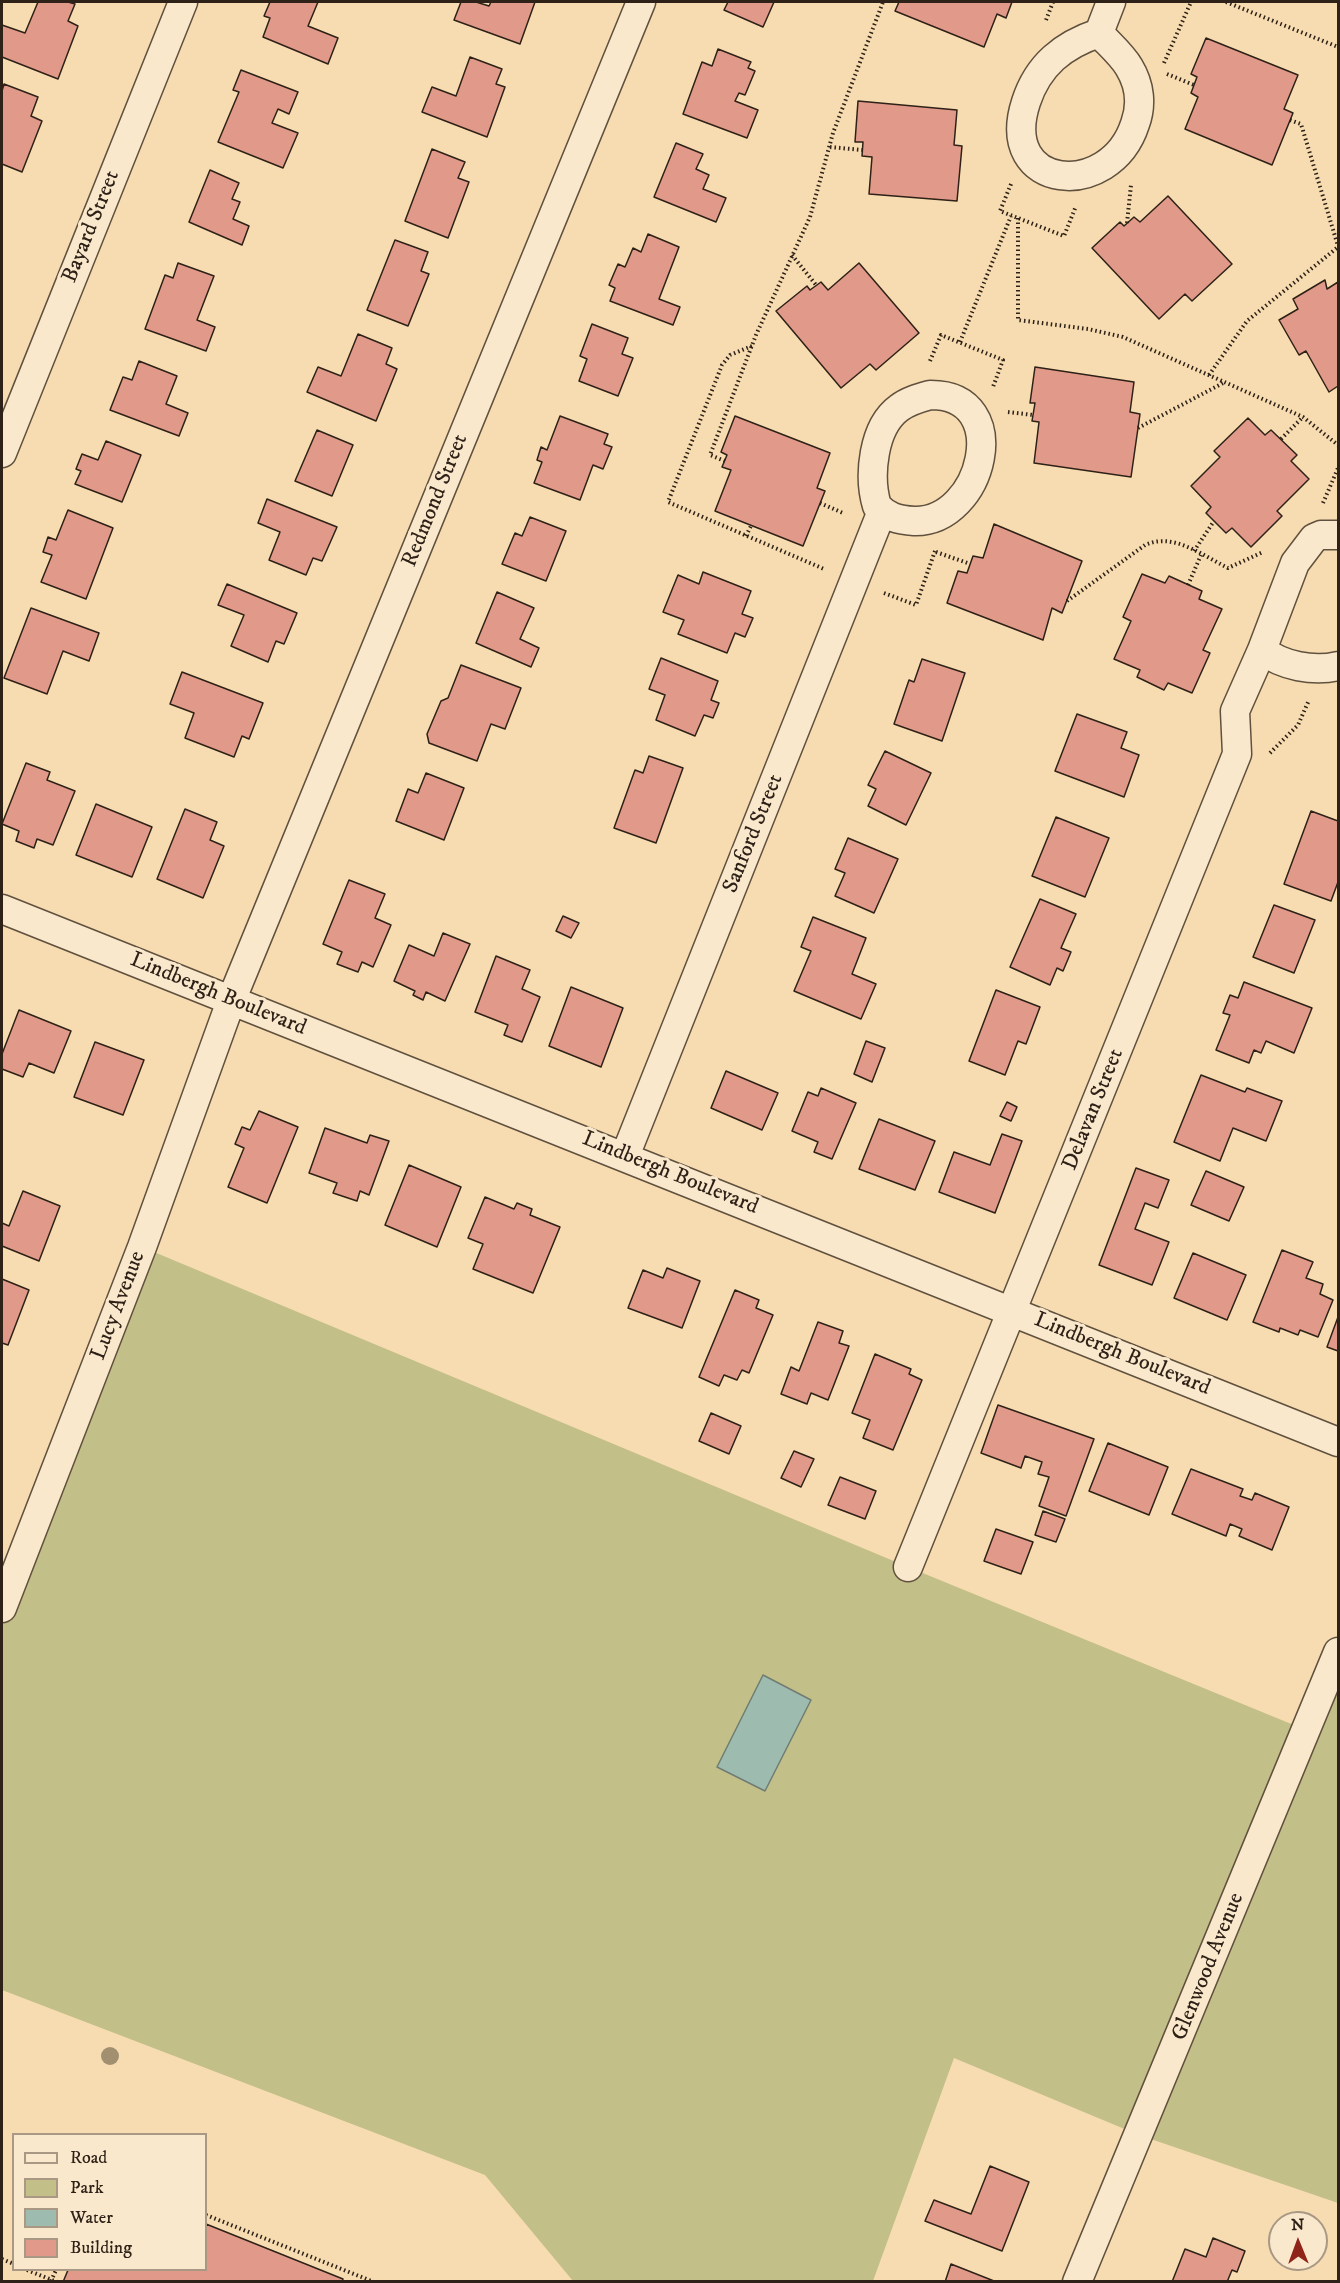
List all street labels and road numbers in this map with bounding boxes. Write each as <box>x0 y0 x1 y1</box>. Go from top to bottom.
street label: Bayard Street <box>58 167 126 287</box>
street label: Redmond Street <box>397 431 475 571</box>
street label: Sanford Street <box>718 771 790 897</box>
street label: Lindbergh Boulevard <box>126 948 310 1042</box>
street label: Delavan Street <box>1058 1045 1130 1175</box>
street label: Lindbergh Boulevard <box>578 1127 762 1221</box>
street label: Lucy Avenue <box>86 1248 152 1364</box>
street label: Lindbergh Boulevard <box>1030 1308 1214 1402</box>
street label: Glenwood Avenue <box>1167 1889 1251 2045</box>

